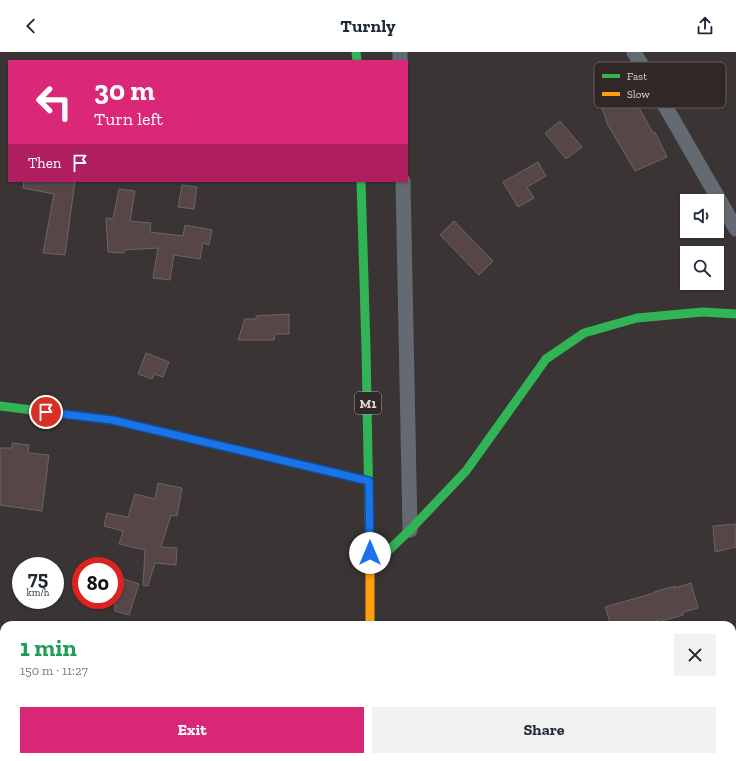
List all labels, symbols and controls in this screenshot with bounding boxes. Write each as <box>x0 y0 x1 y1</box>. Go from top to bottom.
icon: back <box>20 15 42 37</box>
text: Turnly <box>340 15 396 37</box>
icon: share <box>694 15 716 37</box>
legend <box>594 62 726 108</box>
text: Fast <box>627 70 648 83</box>
text: 30 m <box>94 74 155 107</box>
icon: left <box>28 76 80 128</box>
text: Slow <box>627 88 650 101</box>
text: Turn left <box>94 108 163 130</box>
icon: arrive <box>69 152 91 174</box>
text: Then <box>28 154 61 172</box>
map controls <box>680 194 724 290</box>
button: sound <box>680 194 724 238</box>
button: search <box>680 246 724 290</box>
road number: M1 <box>355 392 381 414</box>
pin <box>29 395 63 429</box>
icon: arrive <box>35 401 57 423</box>
position arrow <box>349 532 391 574</box>
speed limit sign: 80 <box>72 557 124 609</box>
text: 75 <box>28 566 48 590</box>
text: km/h <box>27 587 49 599</box>
text: 1 min <box>20 633 77 662</box>
button: close <box>674 634 716 676</box>
text: 150 m · 11:27 <box>20 663 88 678</box>
button: Exit <box>20 707 364 753</box>
button: Share <box>372 707 716 753</box>

